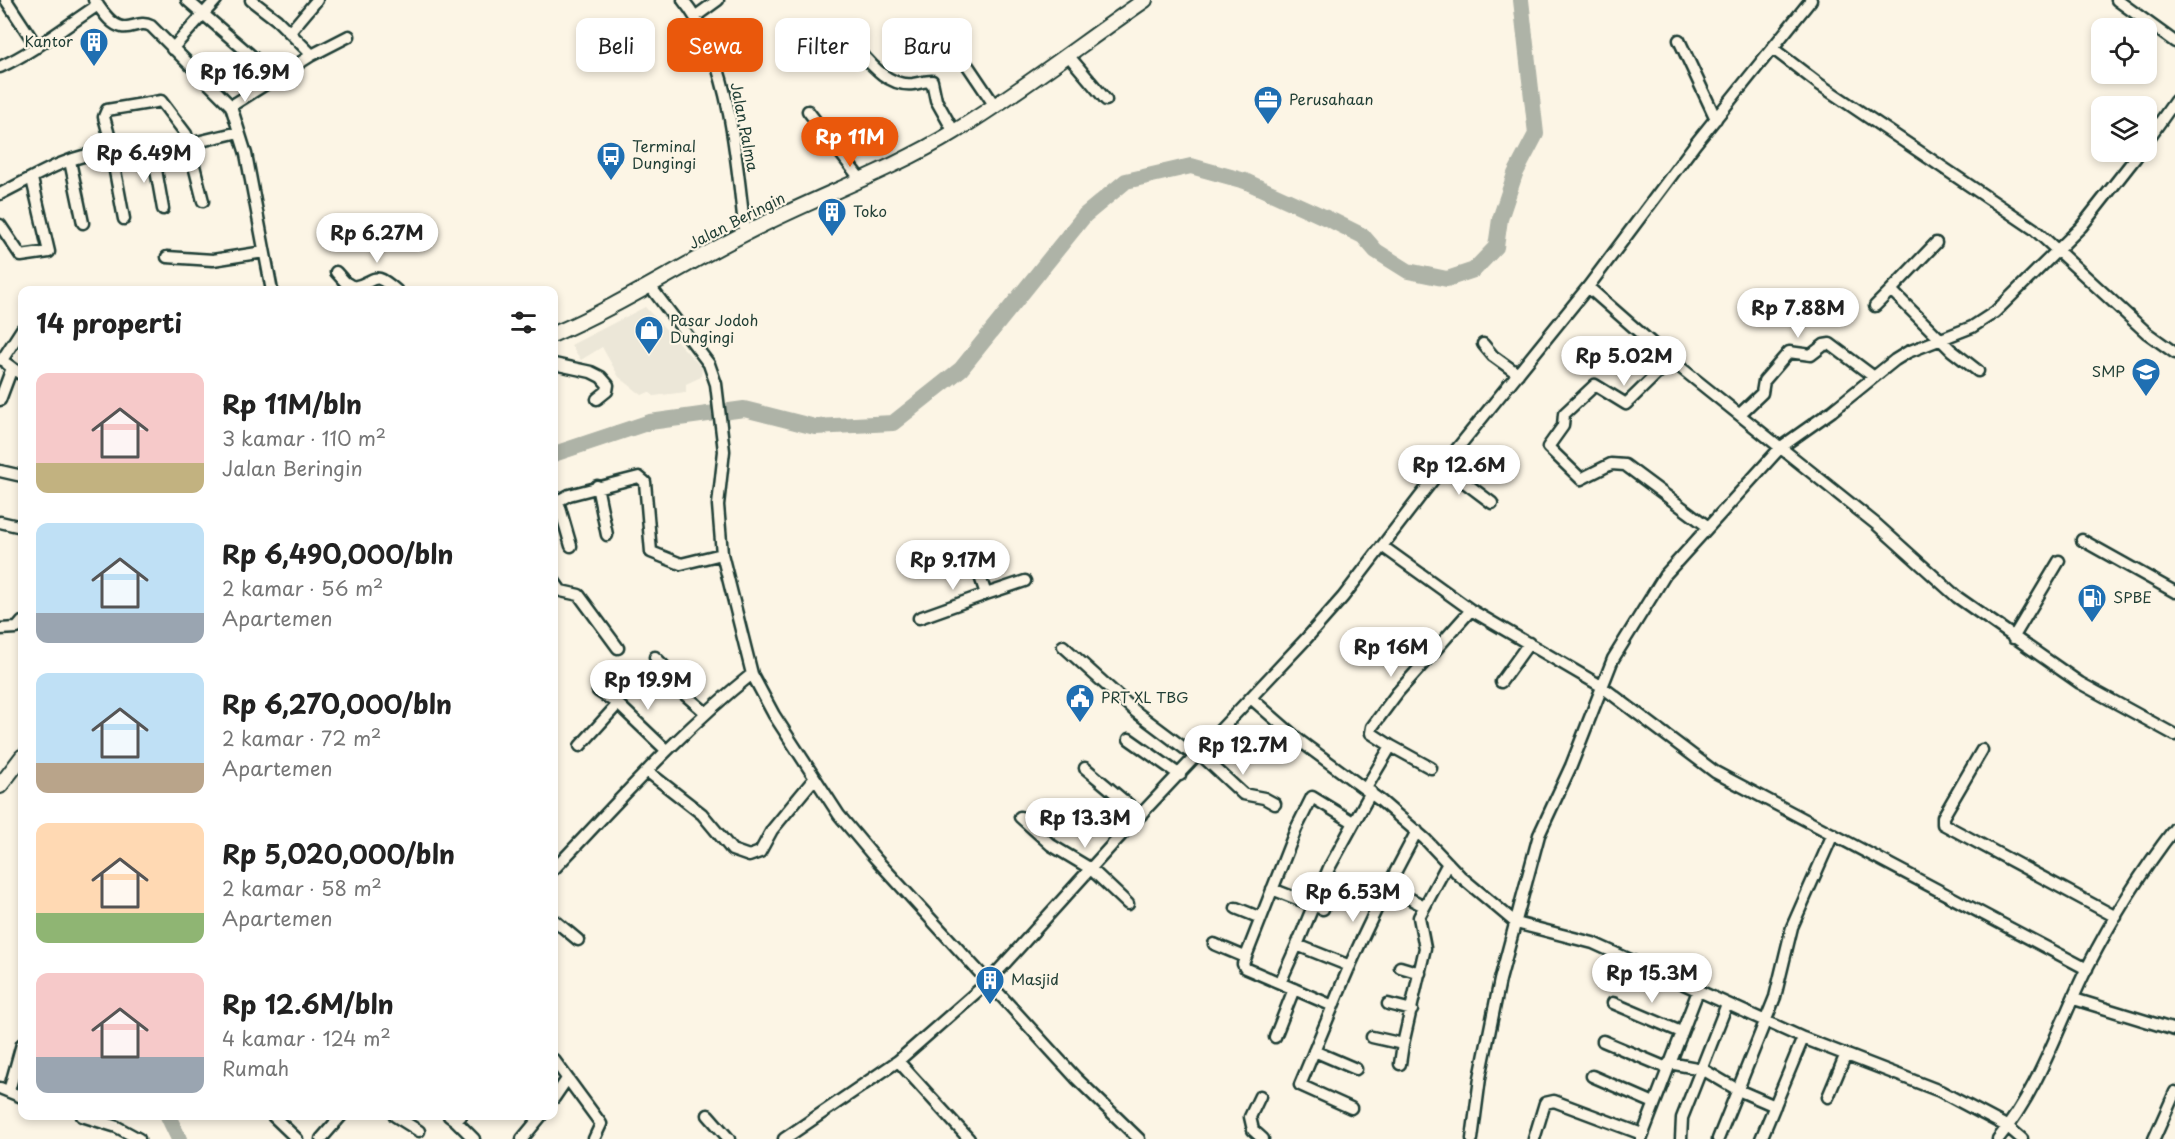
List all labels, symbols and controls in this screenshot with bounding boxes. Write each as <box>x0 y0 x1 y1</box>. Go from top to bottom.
chip: Beli <box>576 18 655 72</box>
chip: Sewa <box>667 18 763 72</box>
chip: Filter <box>775 18 870 72</box>
chip: Baru <box>882 18 972 72</box>
map controls <box>2091 18 2157 162</box>
button: locate <box>2091 18 2157 84</box>
building icon: Kantor <box>78 26 110 68</box>
place label: Kantor <box>24 29 73 52</box>
pin: Rp 16.9M <box>183 52 307 103</box>
text: Rp 16.9M <box>200 56 290 86</box>
street label: Jalan Palma <box>726 80 765 174</box>
office icon: Perusahaan <box>1252 84 1284 126</box>
place label: Perusahaan <box>1289 87 1374 110</box>
button: layers <box>2091 96 2157 162</box>
pin: Rp 11M <box>801 117 899 168</box>
text: Rp 11M <box>815 121 885 151</box>
pin: Rp 6.49M <box>82 133 206 184</box>
place label: Terminal Dungingi <box>632 134 696 174</box>
text: Rp 6.49M <box>96 137 192 167</box>
bus stop icon: Terminal Dungingi <box>595 140 627 182</box>
street label: Jalan Beringin <box>684 185 789 254</box>
building icon: Toko <box>816 196 848 238</box>
place label: Toko <box>853 199 887 222</box>
pin: Rp 6.27M <box>315 213 439 264</box>
text: Rp 6.27M <box>330 217 424 247</box>
pin: Rp 7.88M <box>1736 288 1860 339</box>
text: Rp 7.88M <box>1751 292 1845 322</box>
text: 14 properti <box>36 303 182 342</box>
icon: filters <box>507 306 540 339</box>
place label: Pasar Jodoh Dungingi <box>670 308 758 348</box>
shop icon: Pasar Jodoh Dungingi <box>633 314 665 356</box>
pin: Rp 5.02M <box>1562 336 1686 387</box>
text: Rp 5.02M <box>1575 340 1673 370</box>
school or university icon: SMP <box>2130 356 2162 398</box>
place label: SMP <box>2092 359 2125 382</box>
text: Rp 11M/bln <box>222 384 362 423</box>
icon: home <box>84 397 156 469</box>
text: 3 kamar · 110 m² <box>222 423 386 453</box>
pin: Rp 12.6M <box>1397 445 1521 496</box>
text: Rp 12.6M <box>1412 449 1506 479</box>
text: Jalan Beringin <box>222 453 363 483</box>
text: Rp 6,490,000/bln <box>222 534 454 573</box>
pin: Rp 9.17M <box>891 540 1015 591</box>
text: Rp 9.17M <box>910 544 996 574</box>
icon: home <box>84 547 156 619</box>
text: 2 kamar · 56 m² <box>222 573 383 603</box>
fuel station icon: SPBE <box>2076 582 2108 624</box>
place label: SPBE <box>2113 585 2152 608</box>
text: Apartemen <box>222 603 333 633</box>
pin: Rp 16M <box>1342 627 1440 678</box>
text: Rp 16M <box>1354 631 1428 661</box>
pin: Rp 19.9M <box>586 660 710 711</box>
text: Rp 19.9M <box>604 664 692 694</box>
public building icon: PRT XL TBG <box>1064 682 1096 724</box>
text: Rp 6,270,000/bln <box>222 684 452 723</box>
place label: PRT XL TBG <box>1101 685 1189 708</box>
icon: home <box>84 697 156 769</box>
text: 2 kamar · 72 m² <box>222 723 381 753</box>
pin: Rp 12.7M <box>1181 725 1305 776</box>
text: Rp 12.7M <box>1198 729 1288 759</box>
text: Apartemen <box>222 753 333 783</box>
pin: Rp 13.3M <box>1023 798 1147 849</box>
text: Rp 13.3M <box>1039 802 1131 832</box>
text: Rp 5,020,000/bln <box>222 834 455 873</box>
icon: home <box>84 847 156 919</box>
pin: Rp 6.53M <box>1291 872 1415 923</box>
text: 2 kamar · 58 m² <box>222 873 382 903</box>
text: Rp 6.53M <box>1306 876 1400 906</box>
text: Apartemen <box>222 903 333 933</box>
pin: Rp 15.3M <box>1590 953 1714 1004</box>
text: Rp 15.3M <box>1606 957 1698 987</box>
building icon: Masjid <box>974 964 1006 1006</box>
place label: Masjid <box>1011 967 1059 990</box>
text: Rp 12.6M/bln <box>222 984 394 1023</box>
icon: home <box>84 997 156 1069</box>
text: 4 kamar · 124 m² <box>222 1023 391 1053</box>
text: Rumah <box>222 1053 289 1083</box>

